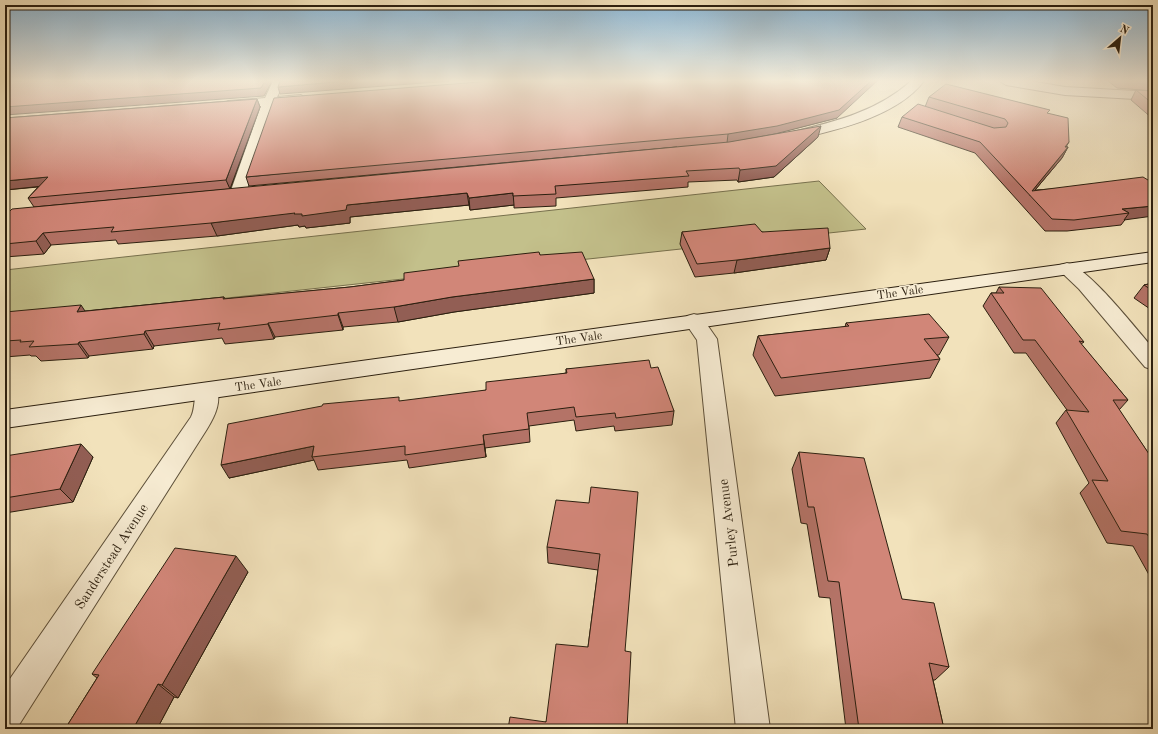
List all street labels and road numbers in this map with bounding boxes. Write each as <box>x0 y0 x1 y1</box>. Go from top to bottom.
street label: The Vale <box>876 284 925 302</box>
street label: The Vale <box>555 330 604 348</box>
street label: The Vale <box>234 376 283 394</box>
street label: Purley Avenue <box>717 478 741 568</box>
street label: Sanderstead Avenue <box>73 501 151 612</box>

